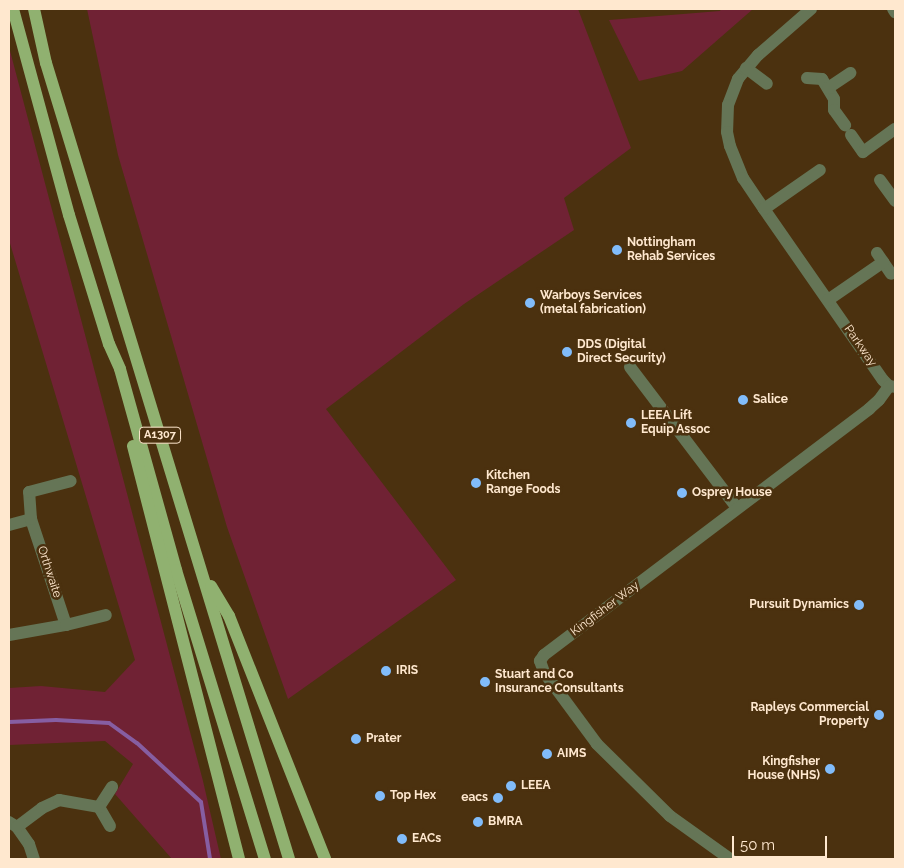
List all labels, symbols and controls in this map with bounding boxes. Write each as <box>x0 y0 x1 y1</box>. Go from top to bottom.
place label: Nottingham Rehab Services <box>627 236 715 264</box>
marker: Nottingham Rehab Services <box>611 244 623 256</box>
place label: Warboys Services (metal fabrication) <box>540 289 646 317</box>
marker: Warboys Services (metal fabrication) <box>524 297 536 309</box>
street label: Parkway <box>841 323 879 369</box>
place label: DDS (Digital Direct Security) <box>577 338 666 366</box>
marker: DDS (Digital Direct Security) <box>561 346 573 358</box>
place label: Salice <box>753 393 788 407</box>
marker: Salice <box>737 394 749 406</box>
place label: LEEA Lift Equip Assoc <box>641 409 711 437</box>
marker: LEEA Lift Equip Assoc <box>625 417 637 429</box>
road number: A1307 <box>139 426 181 444</box>
place label: Kitchen Range Foods <box>486 469 560 497</box>
marker: Kitchen Range Foods <box>470 477 482 489</box>
place label: Osprey House <box>692 486 772 500</box>
marker: Osprey House <box>676 487 688 499</box>
street label: Orthwaite <box>34 544 64 600</box>
street label: Kingfisher Way <box>568 578 642 640</box>
place label: Pursuit Dynamics <box>749 598 849 612</box>
marker: Pursuit Dynamics <box>853 599 865 611</box>
place label: IRIS <box>396 664 418 678</box>
marker: IRIS <box>380 665 392 677</box>
place label: Stuart and Co Insurance Consultants <box>495 668 624 696</box>
marker: Stuart and Co Insurance Consultants <box>479 676 491 688</box>
place label: Rapleys Commercial Property <box>751 701 869 729</box>
marker: Rapleys Commercial Property <box>873 709 885 721</box>
place label: Prater <box>366 732 401 746</box>
marker: Prater <box>350 733 362 745</box>
place label: AIMS <box>557 747 586 761</box>
marker: AIMS <box>541 748 553 760</box>
place label: Kingfisher House (NHS) <box>748 755 820 783</box>
marker: Kingfisher House (NHS) <box>824 763 836 775</box>
place label: LEEA <box>521 779 550 793</box>
marker: LEEA <box>505 780 517 792</box>
place label: Top Hex <box>390 789 436 803</box>
marker: Top Hex <box>374 790 386 802</box>
place label: eacs <box>461 791 488 805</box>
marker: eacs <box>492 792 504 804</box>
place label: BMRA <box>488 815 523 829</box>
marker: BMRA <box>472 816 484 828</box>
scale bar <box>734 826 829 858</box>
place label: EACs <box>412 832 441 846</box>
marker: EACs <box>396 833 408 845</box>
text: 50 m <box>740 836 775 854</box>

